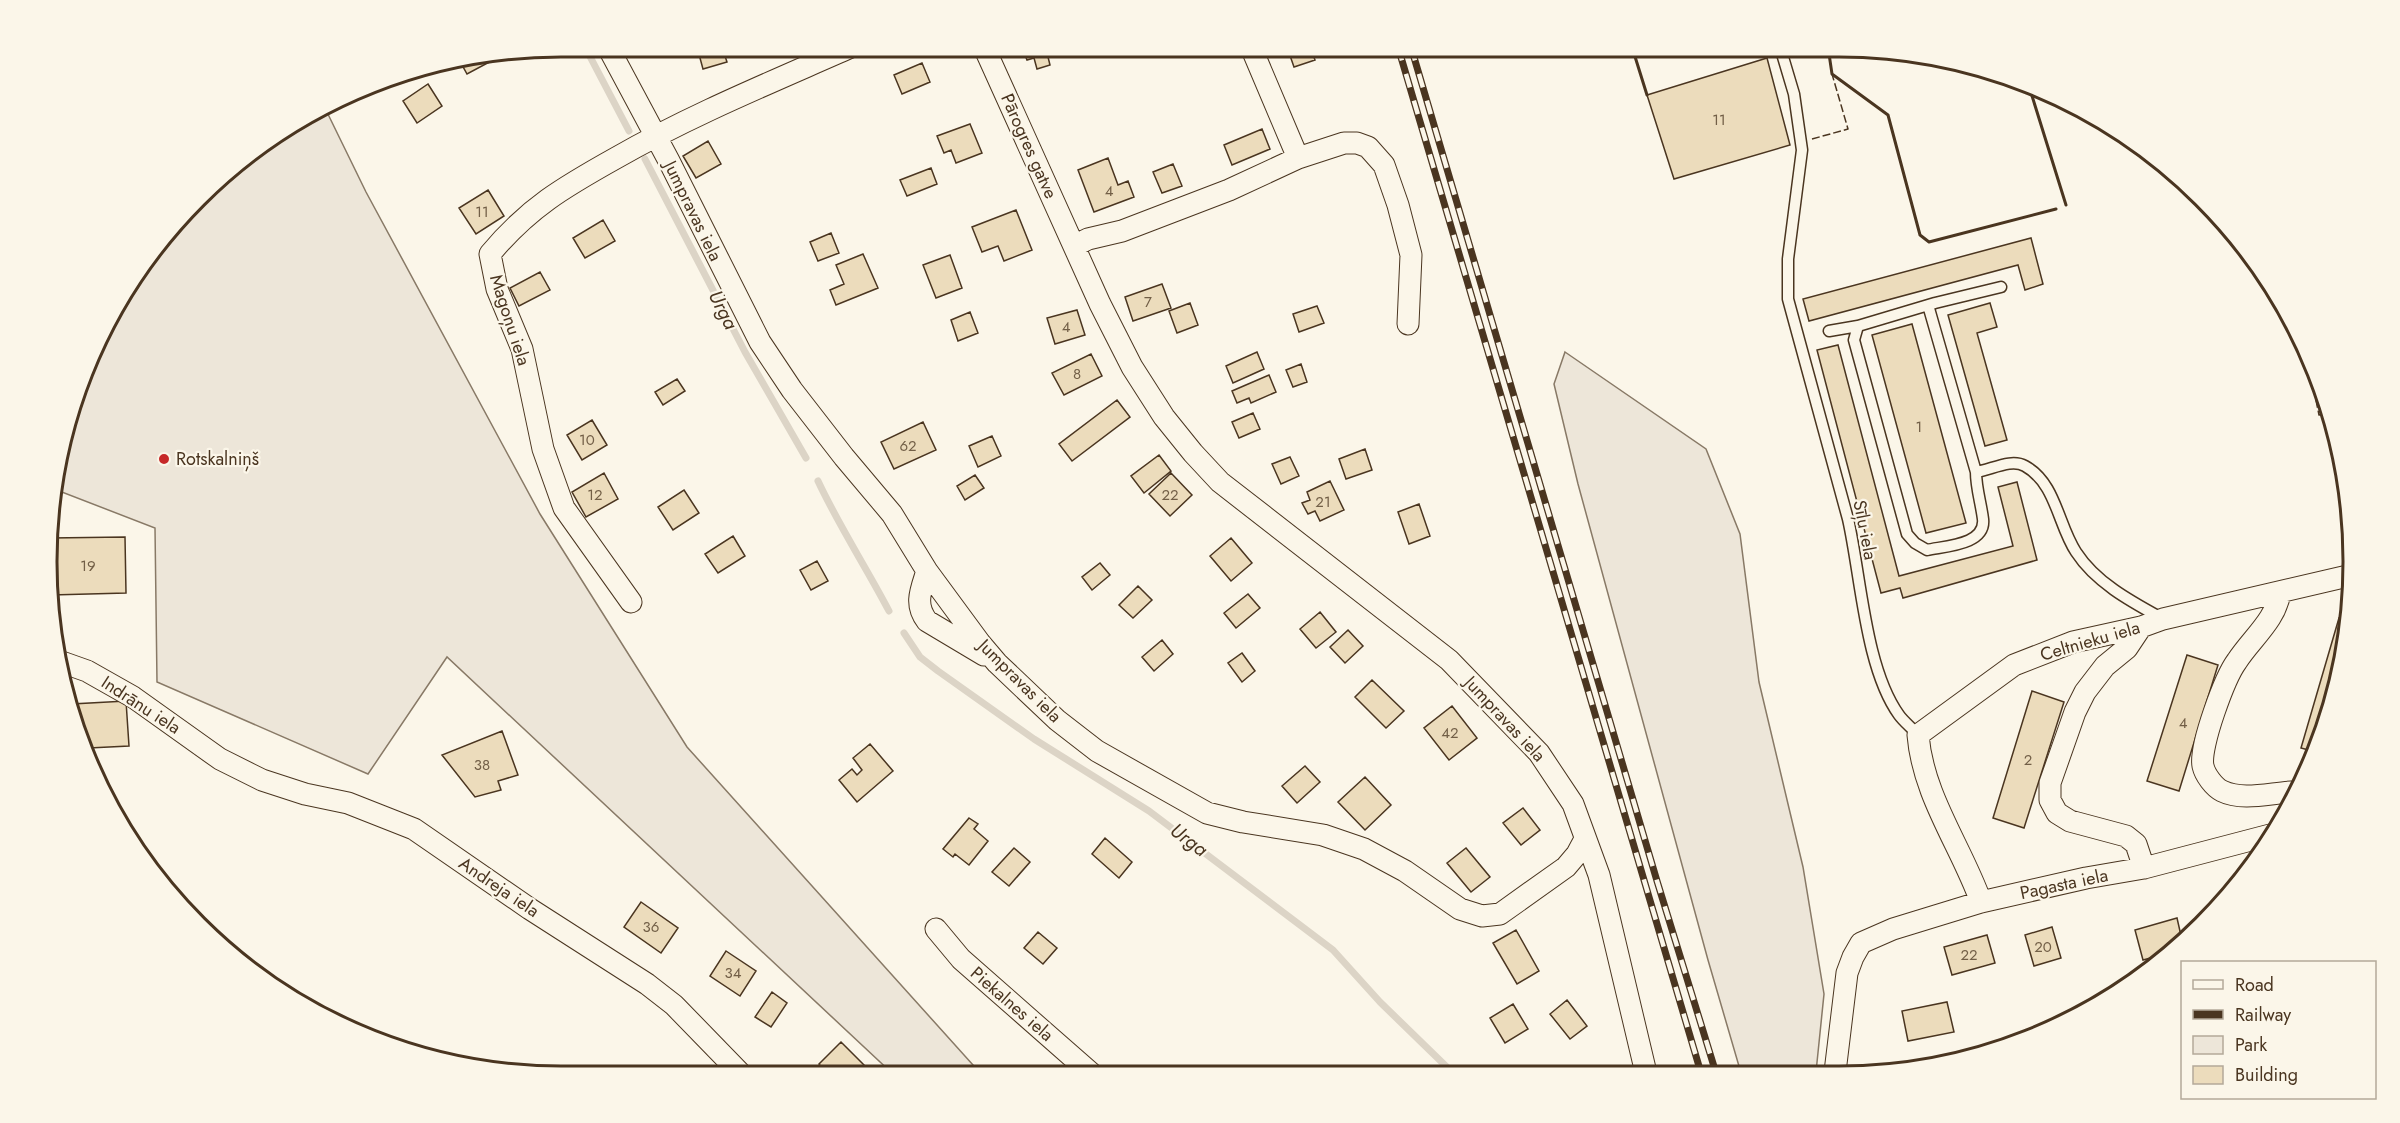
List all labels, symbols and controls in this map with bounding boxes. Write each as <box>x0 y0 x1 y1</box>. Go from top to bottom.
street label: Pārogres gatve <box>994 89 1064 203</box>
house number: 11 <box>1712 109 1726 131</box>
street label: Jumpravas iela <box>657 155 729 266</box>
house number: 4 <box>1105 180 1114 202</box>
house number: 11 <box>475 201 489 223</box>
street label: Magoņu iela <box>483 271 537 369</box>
water label: Urga <box>701 285 745 335</box>
house number: 7 <box>1144 291 1152 313</box>
house number: 4 <box>1062 316 1071 338</box>
house number: 8 <box>1073 363 1081 385</box>
house number: 1 <box>1916 416 1922 438</box>
house number: 10 <box>579 429 595 451</box>
house number: 62 <box>899 435 917 457</box>
place label: Rotskalniņš <box>176 446 259 472</box>
marker: Rotskalniņš <box>157 452 171 466</box>
house number: 12 <box>587 484 603 506</box>
house number: 22 <box>1161 484 1179 506</box>
house number: 21 <box>1315 491 1331 513</box>
street label: Sīļu iela <box>1846 498 1884 562</box>
house number: 19 <box>80 555 96 577</box>
street label: Celtnieku iela <box>2037 614 2143 668</box>
street label: Jumpravas iela <box>971 632 1068 729</box>
street label: Jumpravas iela <box>1457 669 1552 768</box>
street label: Indrānu iela <box>96 670 186 740</box>
house number: 4 <box>2179 712 2188 734</box>
house number: 42 <box>1441 722 1459 744</box>
house number: 2 <box>2024 749 2032 771</box>
house number: 38 <box>474 754 490 776</box>
water label: Urga <box>1164 816 1214 864</box>
street label: Andreja iela <box>454 850 544 924</box>
street label: Pagasta iela <box>2018 862 2110 906</box>
house number: 36 <box>643 916 659 938</box>
house number: 20 <box>2034 936 2052 958</box>
house number: 22 <box>1960 944 1978 966</box>
street label: Piekalnes iela <box>965 961 1059 1047</box>
legend <box>2181 961 2376 1099</box>
house number: 34 <box>725 962 742 984</box>
text: Road <box>2235 972 2274 998</box>
text: Railway <box>2235 1002 2291 1028</box>
text: Park <box>2235 1032 2267 1058</box>
text: Building <box>2235 1062 2298 1088</box>

